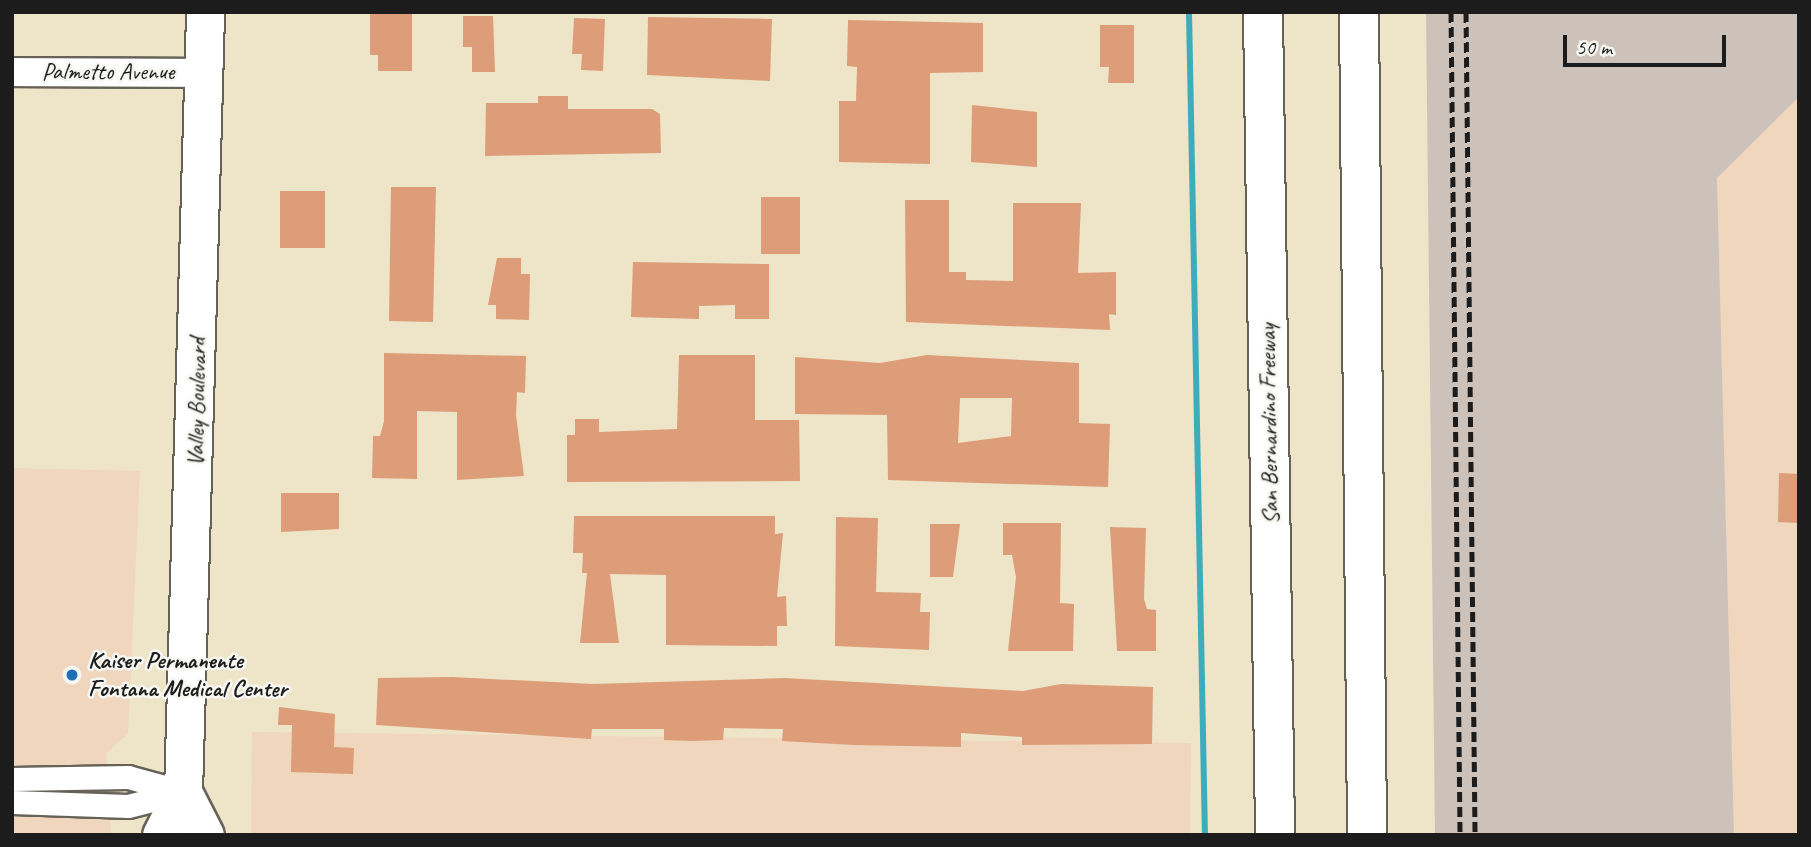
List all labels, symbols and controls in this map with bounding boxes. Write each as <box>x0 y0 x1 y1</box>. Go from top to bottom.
scale bar <box>1566 21 1729 65</box>
text: 50 m <box>1576 34 1612 60</box>
street label: Palmetto Avenue <box>42 58 174 86</box>
street label: San Bernardino Freeway <box>1253 323 1285 525</box>
street label: Valley Boulevard <box>181 337 213 467</box>
place label: Kaiser Permanente Fontana Medical Center <box>88 647 287 703</box>
marker: Kaiser Permanente Fontana Medical Center <box>62 665 82 685</box>

